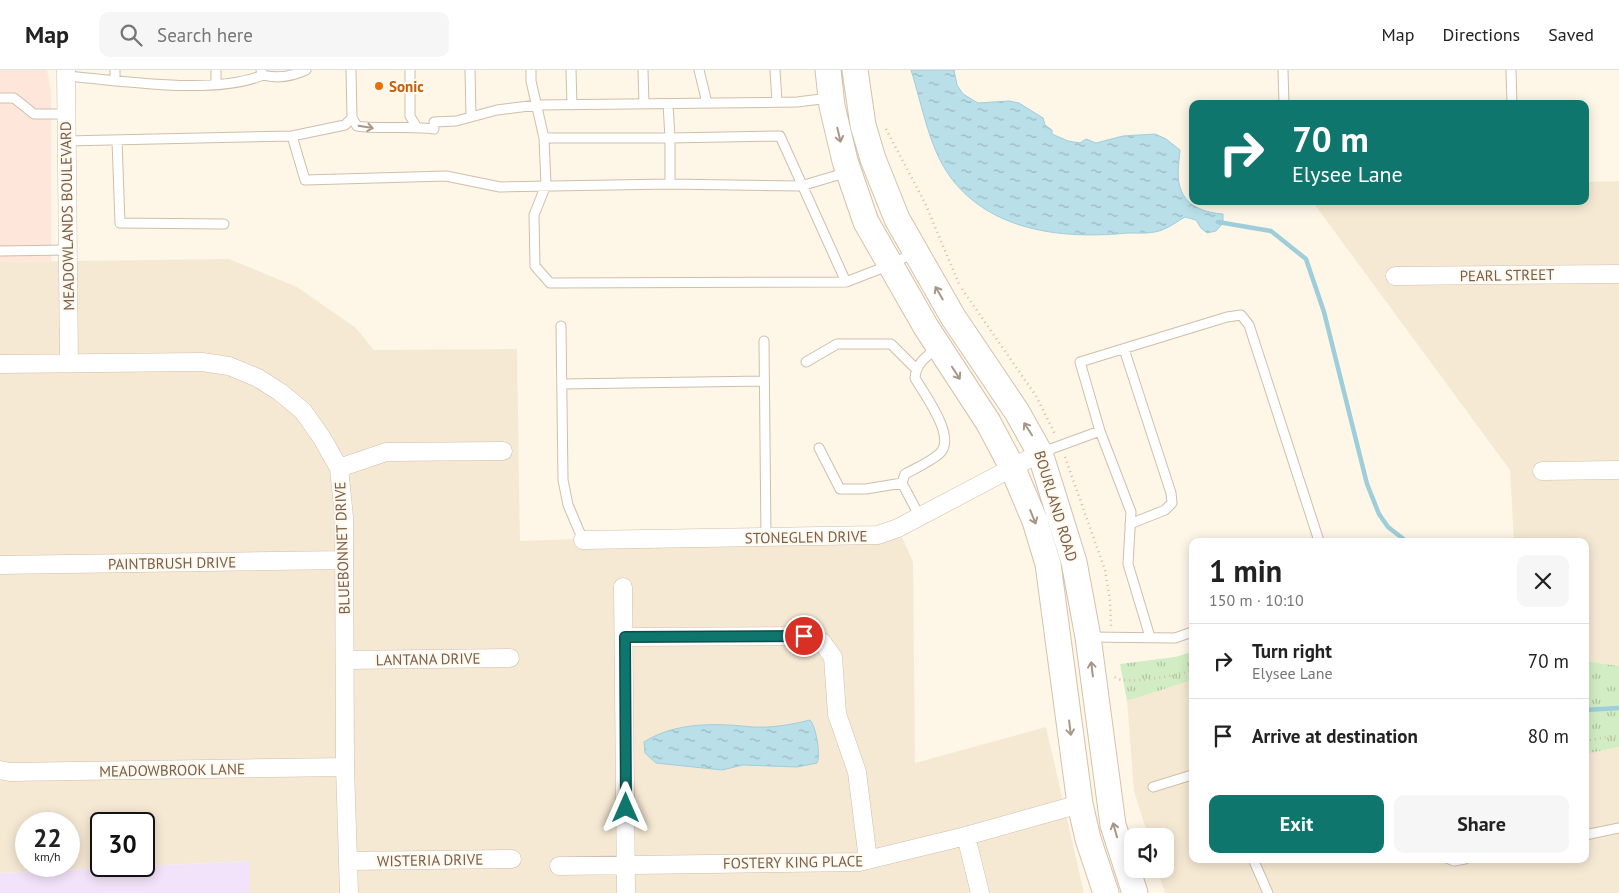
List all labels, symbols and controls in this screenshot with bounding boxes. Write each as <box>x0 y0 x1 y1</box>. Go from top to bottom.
search box <box>99 12 449 57</box>
text: Map <box>25 19 69 50</box>
icon: search <box>117 21 145 49</box>
text: Search here <box>157 23 253 47</box>
text: Map <box>1382 23 1414 46</box>
text: Directions <box>1442 23 1520 46</box>
text: Saved <box>1548 23 1594 46</box>
place label: Sonic <box>389 77 424 96</box>
marker: Sonic <box>373 80 385 92</box>
text: 70 m <box>1292 116 1369 162</box>
icon: right <box>1209 120 1274 185</box>
street label: MEADOWLANDS BOULEVARD <box>56 121 78 311</box>
one-way arrow <box>358 123 374 133</box>
one-way arrow <box>835 127 844 143</box>
text: Elysee Lane <box>1292 160 1403 188</box>
street label: PEARL STREET <box>1459 265 1555 285</box>
one-way arrow <box>934 286 944 301</box>
one-way arrow <box>952 366 962 380</box>
one-way arrow <box>1023 423 1033 437</box>
street label: BOURLAND ROAD <box>1030 448 1082 564</box>
street label: BLUEBONNET DRIVE <box>330 481 354 615</box>
one-way arrow <box>1029 509 1038 524</box>
street label: STONEGLEN DRIVE <box>744 526 868 548</box>
text: 1 min <box>1209 551 1282 590</box>
street label: PAINTBRUSH DRIVE <box>108 552 236 574</box>
button: close <box>1517 555 1569 607</box>
text: 150 m · 10:10 <box>1209 590 1304 610</box>
pin <box>783 615 825 657</box>
icon: arrive <box>790 622 818 650</box>
text: Turn right <box>1252 639 1332 663</box>
icon: right <box>1209 647 1237 675</box>
street label: LANTANA DRIVE <box>375 649 481 669</box>
text: 70 m <box>1528 649 1569 673</box>
one-way arrow <box>1087 662 1097 678</box>
text: Elysee Lane <box>1252 663 1333 683</box>
one-way arrow <box>1065 719 1075 735</box>
icon: arrive <box>1209 722 1237 750</box>
text: Arrive at destination <box>1252 724 1418 748</box>
text: 80 m <box>1528 724 1569 748</box>
street label: MEADOWBROOK LANE <box>99 759 245 781</box>
position arrow <box>599 781 651 833</box>
button: Exit <box>1209 795 1384 853</box>
button: Share <box>1394 795 1569 853</box>
speed limit sign: 30 <box>90 812 155 877</box>
text: 22 <box>33 822 62 854</box>
one-way arrow <box>1109 822 1119 838</box>
map controls <box>1124 828 1174 878</box>
button: sound <box>1124 828 1174 878</box>
text: km/h <box>34 849 61 864</box>
street label: WISTERIA DRIVE <box>377 850 483 870</box>
street label: FOSTERY KING PLACE <box>723 851 863 873</box>

